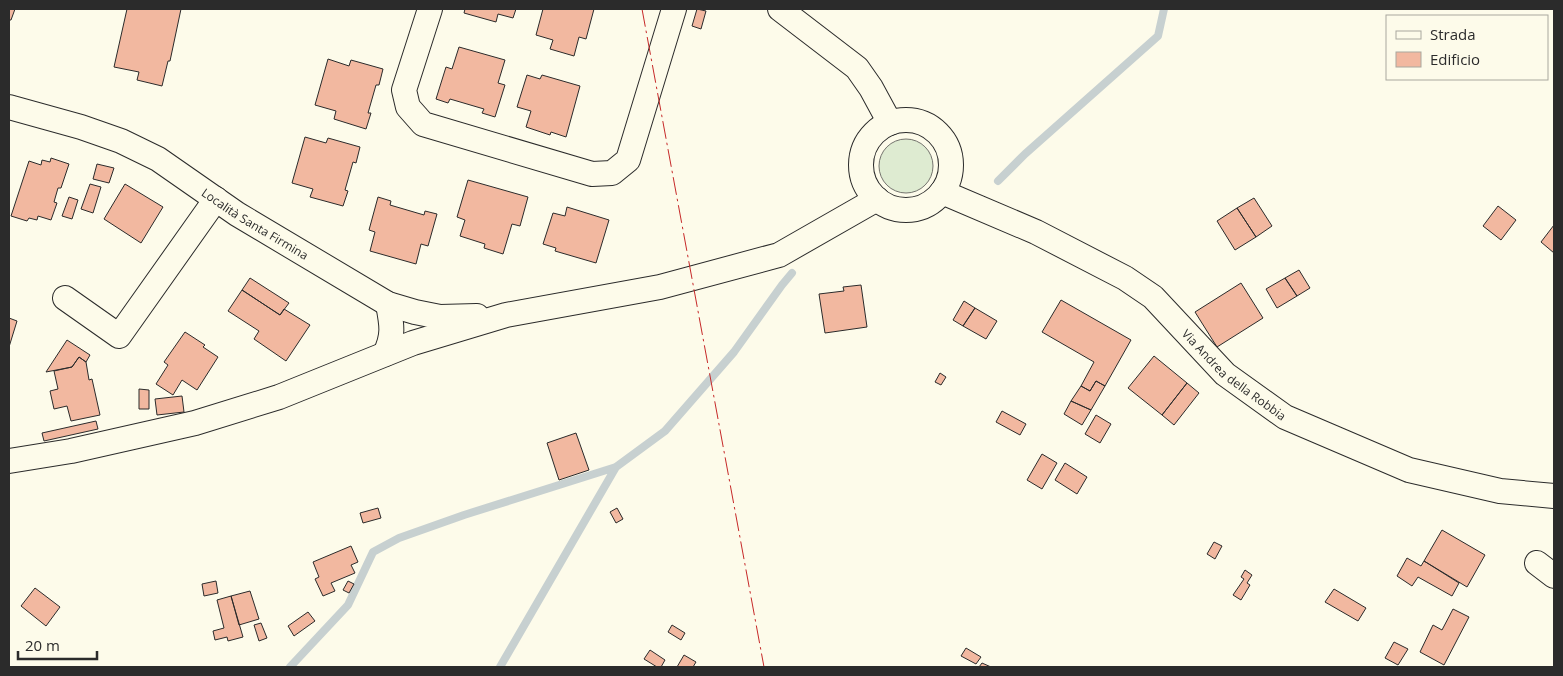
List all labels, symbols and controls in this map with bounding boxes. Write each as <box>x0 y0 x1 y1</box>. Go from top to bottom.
legend <box>1386 15 1548 80</box>
text: Strada <box>1430 24 1476 44</box>
text: Edificio <box>1430 49 1480 69</box>
street label: Località Santa Firmina <box>198 184 312 263</box>
street label: Via Andrea della Robbia <box>1179 325 1290 424</box>
scale bar <box>18 628 96 660</box>
text: 20 m <box>25 635 60 655</box>

